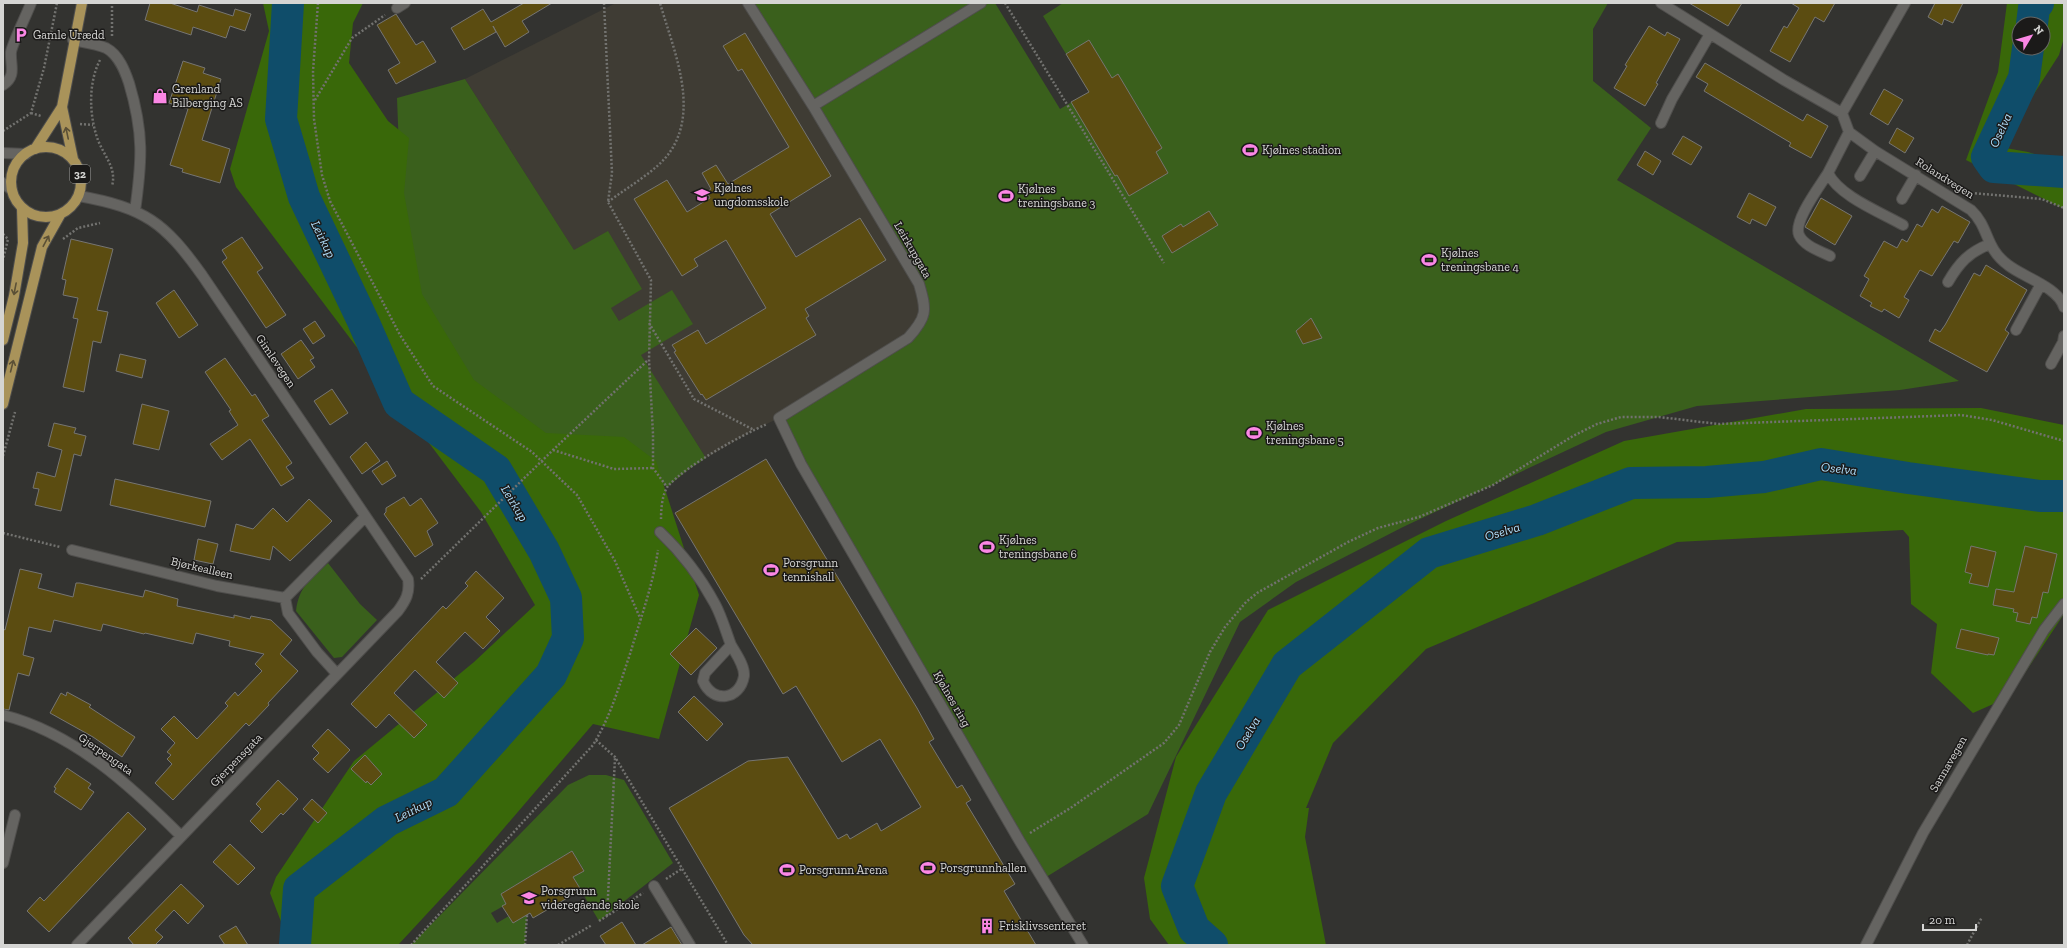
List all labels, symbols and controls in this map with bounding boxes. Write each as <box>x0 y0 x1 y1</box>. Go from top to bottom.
north arrow <box>2011 16 2051 56</box>
text: N <box>2031 23 2047 38</box>
parking icon: Gamle Urædd <box>12 26 30 44</box>
place label: Gamle Urædd <box>33 28 105 42</box>
place label: Grenland Bilberging AS <box>172 82 243 110</box>
shop icon: Grenland Bilberging AS <box>151 87 169 105</box>
water label: Oselva <box>1986 111 2015 150</box>
one-way arrow <box>63 127 71 140</box>
sports icon: Kjølnes stadion <box>1241 141 1259 159</box>
place label: Kjølnes stadion <box>1262 143 1341 158</box>
street label: Rolandvegen <box>1913 154 1977 202</box>
road number: 32 <box>70 165 90 183</box>
place label: Kjølnes ungdomsskole <box>714 181 789 209</box>
place label: Kjølnes treningsbane 3 <box>1018 182 1096 210</box>
school or university icon: Kjølnes ungdomsskole <box>693 186 711 204</box>
sports icon: Kjølnes treningsbane 3 <box>997 187 1015 205</box>
water label: Leirkup <box>308 218 339 261</box>
street label: Leirkupgata <box>891 219 935 281</box>
one-way arrow <box>42 235 50 247</box>
place label: Kjølnes treningsbane 4 <box>1441 246 1520 274</box>
sports icon: Kjølnes treningsbane 4 <box>1420 251 1438 269</box>
one-way arrow <box>11 282 19 295</box>
street label: Gimlevegen <box>253 332 299 390</box>
one-way arrow <box>9 360 17 373</box>
place label: Kjølnes treningsbane 5 <box>1266 419 1344 447</box>
sports icon: Kjølnes treningsbane 5 <box>1245 424 1263 442</box>
water label: Oselva <box>1820 459 1858 478</box>
water label: Leirkup <box>498 482 531 524</box>
water label: Oselva <box>1483 519 1522 544</box>
place label: Kjølnes treningsbane 6 <box>999 533 1077 561</box>
sports icon: Kjølnes treningsbane 6 <box>978 538 996 556</box>
street label: Bjørkealleen <box>169 554 235 583</box>
place label: Porsgrunn tennishall <box>783 556 838 584</box>
sports icon: Porsgrunn tennishall <box>762 561 780 579</box>
street label: Kjølnes ring <box>929 668 974 730</box>
water label: Oselva <box>1232 714 1263 753</box>
street label: Gjerpengata <box>75 730 136 779</box>
street label: Gjerpensgata <box>207 730 266 790</box>
street label: Sannavegen <box>1926 733 1970 794</box>
water label: Leirkup <box>392 794 435 825</box>
sports icon: Porsgrunnhallen <box>919 859 937 877</box>
sports icon: Porsgrunn Arena <box>778 861 796 879</box>
place label: Porsgrunnhallen <box>940 861 1027 875</box>
place label: Porsgrunn Arena <box>799 863 888 877</box>
place label: Porsgrunn videregående skole <box>541 884 640 912</box>
school or university icon: Porsgrunn videregående skole <box>520 889 538 907</box>
scale bar <box>1923 906 1976 932</box>
text: 20 m <box>1929 913 1956 927</box>
building icon: Frisklivssenteret <box>978 917 996 935</box>
place label: Frisklivssenteret <box>999 919 1087 933</box>

